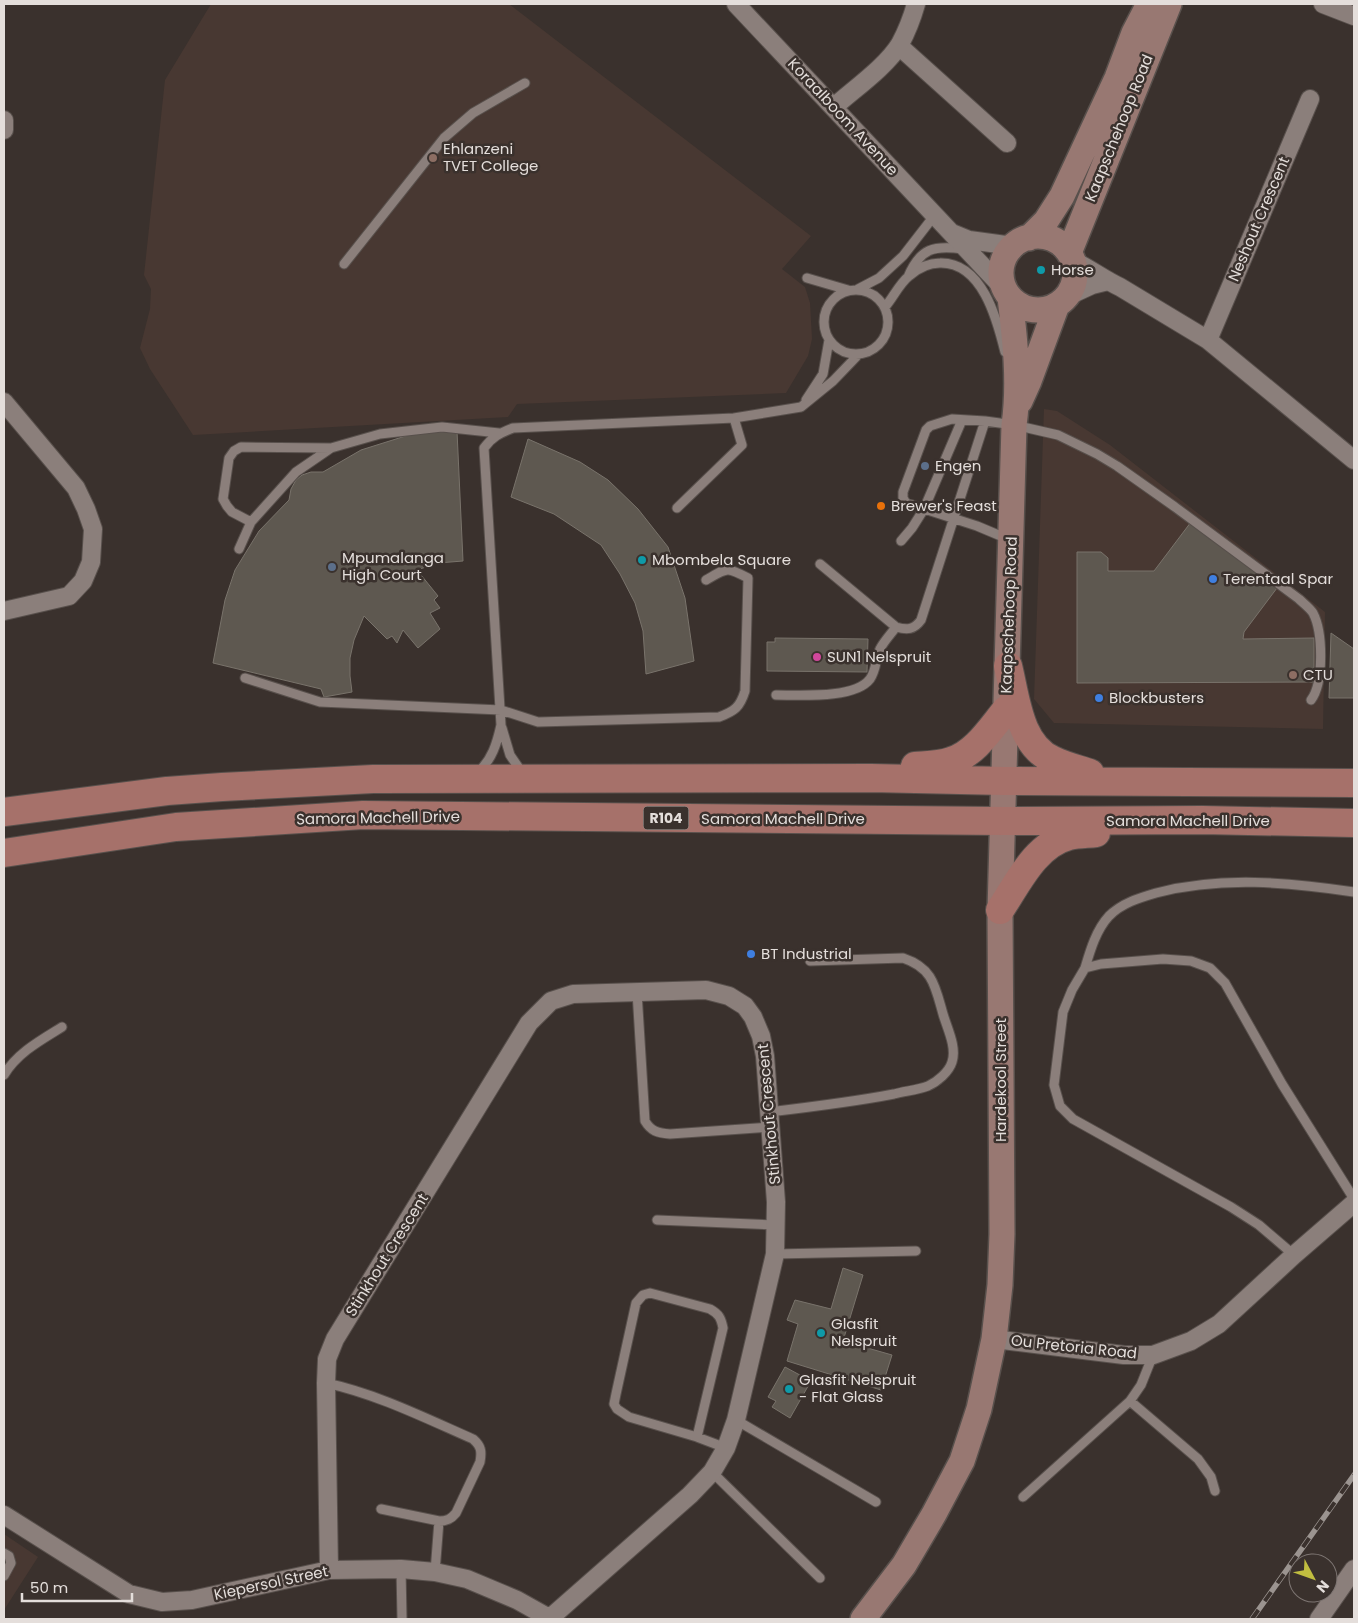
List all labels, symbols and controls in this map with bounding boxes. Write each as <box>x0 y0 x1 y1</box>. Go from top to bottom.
street label: Kaapschehoop Road <box>1079 51 1158 205</box>
street label: Koraalboom Avenue <box>783 53 903 180</box>
place label: Ehlanzeni TVET College <box>443 138 538 176</box>
marker: Ehlanzeni TVET College <box>427 152 439 164</box>
street label: Neshout Crescent <box>1223 153 1294 284</box>
place label: Horse <box>1051 259 1094 280</box>
marker: Horse <box>1035 264 1047 276</box>
place label: Engen <box>935 455 981 476</box>
marker: Engen <box>919 460 931 472</box>
place label: Brewer's Feast <box>891 495 997 516</box>
marker: Brewer's Feast <box>875 500 887 512</box>
street label: Kaapschehoop Road <box>995 536 1022 694</box>
place label: Mpumalanga High Court <box>342 547 444 585</box>
place label: Mbombela Square <box>652 549 791 570</box>
marker: Mbombela Square <box>636 554 648 566</box>
marker: Mpumalanga High Court <box>326 561 338 573</box>
place label: Terentaal Spar <box>1223 568 1333 589</box>
marker: Terentaal Spar <box>1207 573 1219 585</box>
place label: SUN1 Nelspruit <box>827 646 931 667</box>
marker: SUN1 Nelspruit <box>811 651 823 663</box>
place label: CTU <box>1303 664 1333 685</box>
marker: CTU <box>1287 669 1299 681</box>
place label: Blockbusters <box>1109 687 1204 708</box>
marker: Blockbusters <box>1093 692 1105 704</box>
street label: Samora Machell Drive <box>296 806 460 829</box>
road number: R104 <box>644 806 688 830</box>
street label: Samora Machell Drive <box>701 808 865 829</box>
street label: Samora Machell Drive <box>1106 810 1270 831</box>
place label: BT Industrial <box>761 943 852 964</box>
marker: BT Industrial <box>745 948 757 960</box>
street label: Hardekool Street <box>990 1018 1011 1142</box>
street label: Stinkhout Crescent <box>752 1043 785 1185</box>
street label: Stinkhout Crescent <box>340 1189 433 1320</box>
place label: Glasfit Nelspruit <box>831 1313 897 1351</box>
marker: Glasfit Nelspruit <box>815 1327 827 1339</box>
street label: Ou Pretoria Road <box>1010 1329 1138 1364</box>
place label: Glasfit Nelspruit - Flat Glass <box>799 1369 916 1407</box>
marker: Glasfit Nelspruit - Flat Glass <box>783 1383 795 1395</box>
north arrow <box>1288 1553 1338 1603</box>
street label: Kiepersol Street <box>212 1560 330 1605</box>
scale bar <box>22 1570 132 1602</box>
text: N <box>1312 1576 1334 1597</box>
text: 50 m <box>30 1577 68 1598</box>

